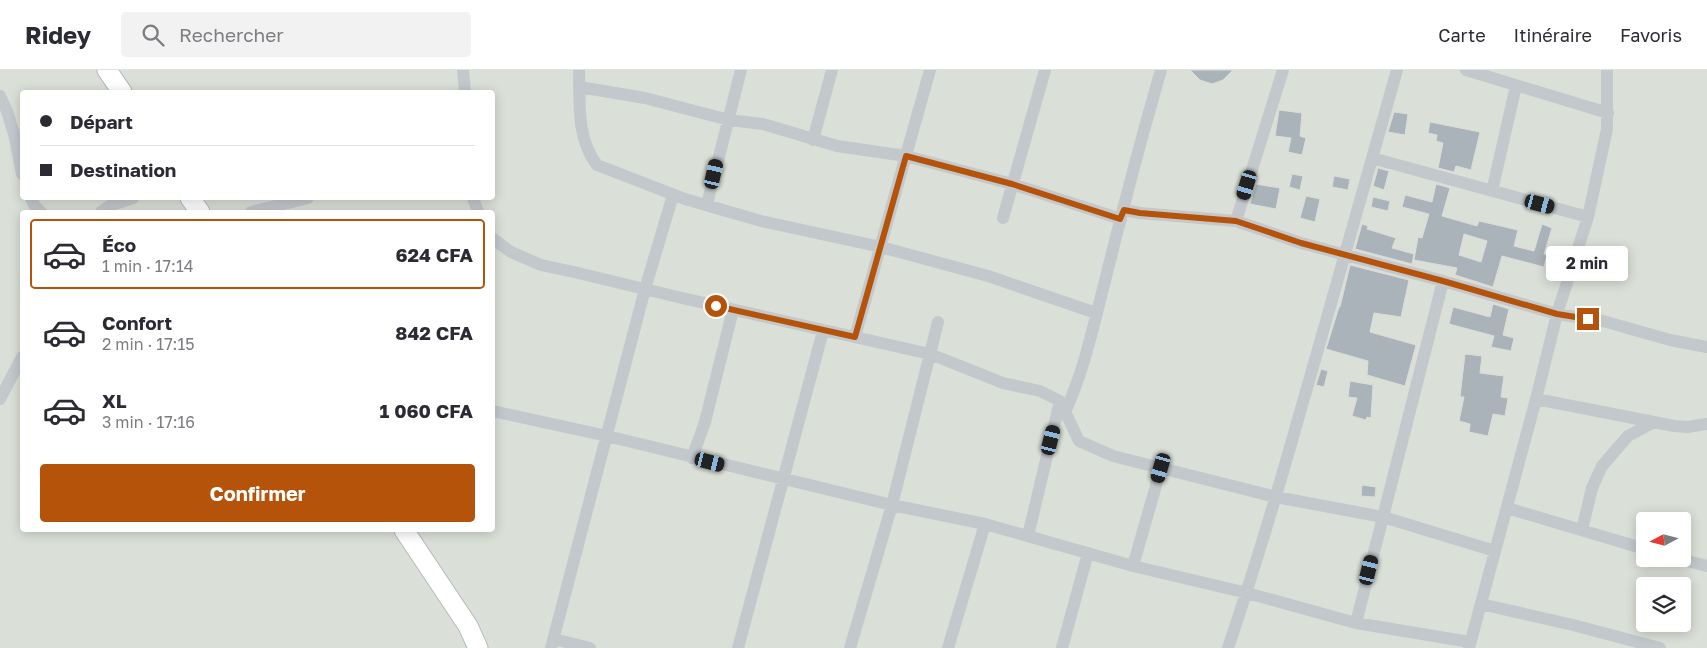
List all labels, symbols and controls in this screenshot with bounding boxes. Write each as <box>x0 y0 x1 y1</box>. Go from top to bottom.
search box <box>121 12 471 57</box>
text: Ridey <box>25 20 91 49</box>
icon: search <box>139 21 167 49</box>
text: Rechercher <box>179 23 284 46</box>
text: Carte <box>1438 24 1486 46</box>
text: Itinéraire <box>1514 24 1592 46</box>
text: Favoris <box>1620 24 1682 46</box>
text: Départ <box>70 110 133 133</box>
text: Destination <box>70 158 176 181</box>
car <box>703 158 724 190</box>
car <box>1235 168 1258 202</box>
car <box>1523 193 1556 215</box>
icon: car <box>42 232 87 277</box>
text: Éco <box>102 233 136 256</box>
text: 624 CFA <box>395 243 473 266</box>
callout: 2 min <box>1547 246 1629 282</box>
text: 2 min <box>1566 253 1608 273</box>
text: 1 min · 17:14 <box>102 256 193 276</box>
route start <box>705 295 727 317</box>
route end <box>1577 308 1599 330</box>
icon: car <box>42 310 87 355</box>
text: Confort <box>102 311 172 334</box>
text: 842 CFA <box>395 321 473 344</box>
text: 2 min · 17:15 <box>102 334 194 354</box>
icon: car <box>42 388 87 433</box>
text: XL <box>102 389 127 412</box>
text: 1 060 CFA <box>380 399 473 422</box>
text: 3 min · 17:16 <box>102 412 195 432</box>
car <box>1040 424 1061 456</box>
car <box>693 451 726 473</box>
car <box>1149 452 1172 484</box>
button: Confirmer <box>40 464 475 522</box>
north arrow <box>1636 512 1691 568</box>
map controls <box>1636 512 1691 632</box>
car <box>1358 554 1379 586</box>
button: layers <box>1636 577 1691 632</box>

